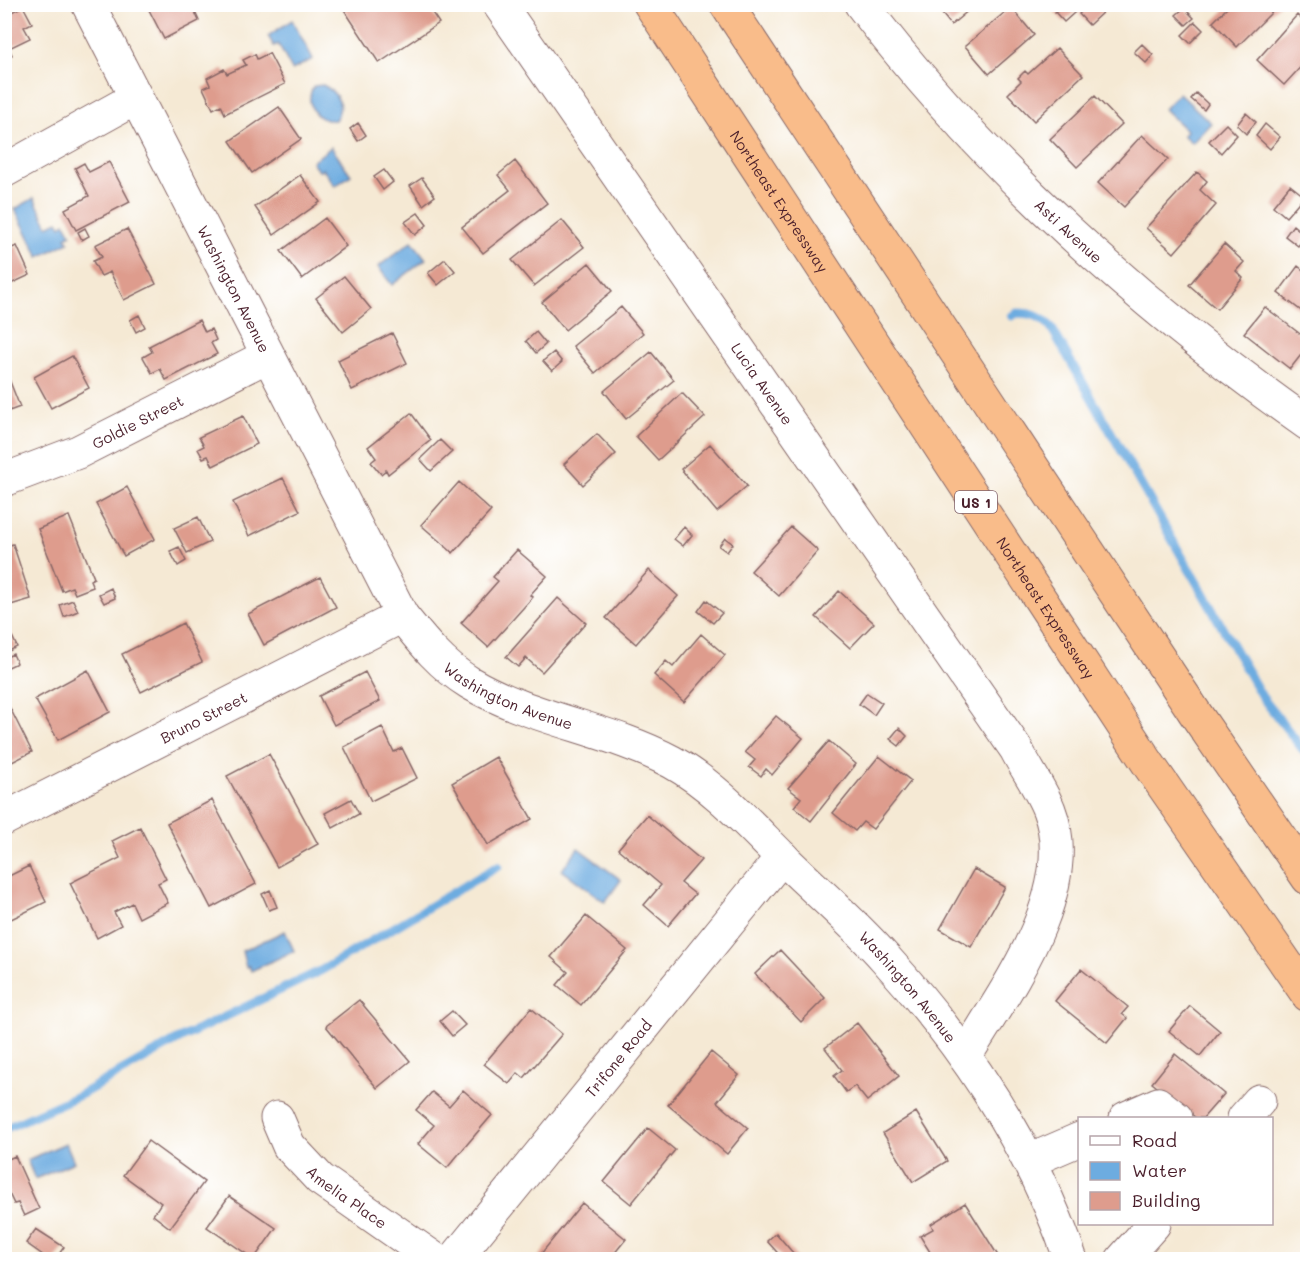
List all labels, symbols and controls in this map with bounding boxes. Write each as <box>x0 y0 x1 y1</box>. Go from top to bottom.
street label: Northeast Expressway <box>726 127 833 276</box>
street label: Asti Avenue <box>1031 194 1107 267</box>
street label: Washington Avenue <box>193 222 275 356</box>
street label: Lucia Avenue <box>727 339 798 429</box>
street label: Goldie Street <box>89 390 187 453</box>
road number: US 1 <box>955 491 997 513</box>
street label: Northeast Expressway <box>992 533 1100 683</box>
street label: Washington Avenue <box>439 657 575 734</box>
street label: Bruno Street <box>157 687 250 748</box>
street label: Washington Avenue <box>855 927 961 1047</box>
street label: Trifone Road <box>580 1015 656 1102</box>
legend <box>1078 1117 1273 1225</box>
text: Road <box>1132 1128 1177 1152</box>
text: Water <box>1132 1158 1187 1182</box>
street label: Amelia Place <box>302 1161 391 1233</box>
text: Building <box>1132 1188 1200 1212</box>

